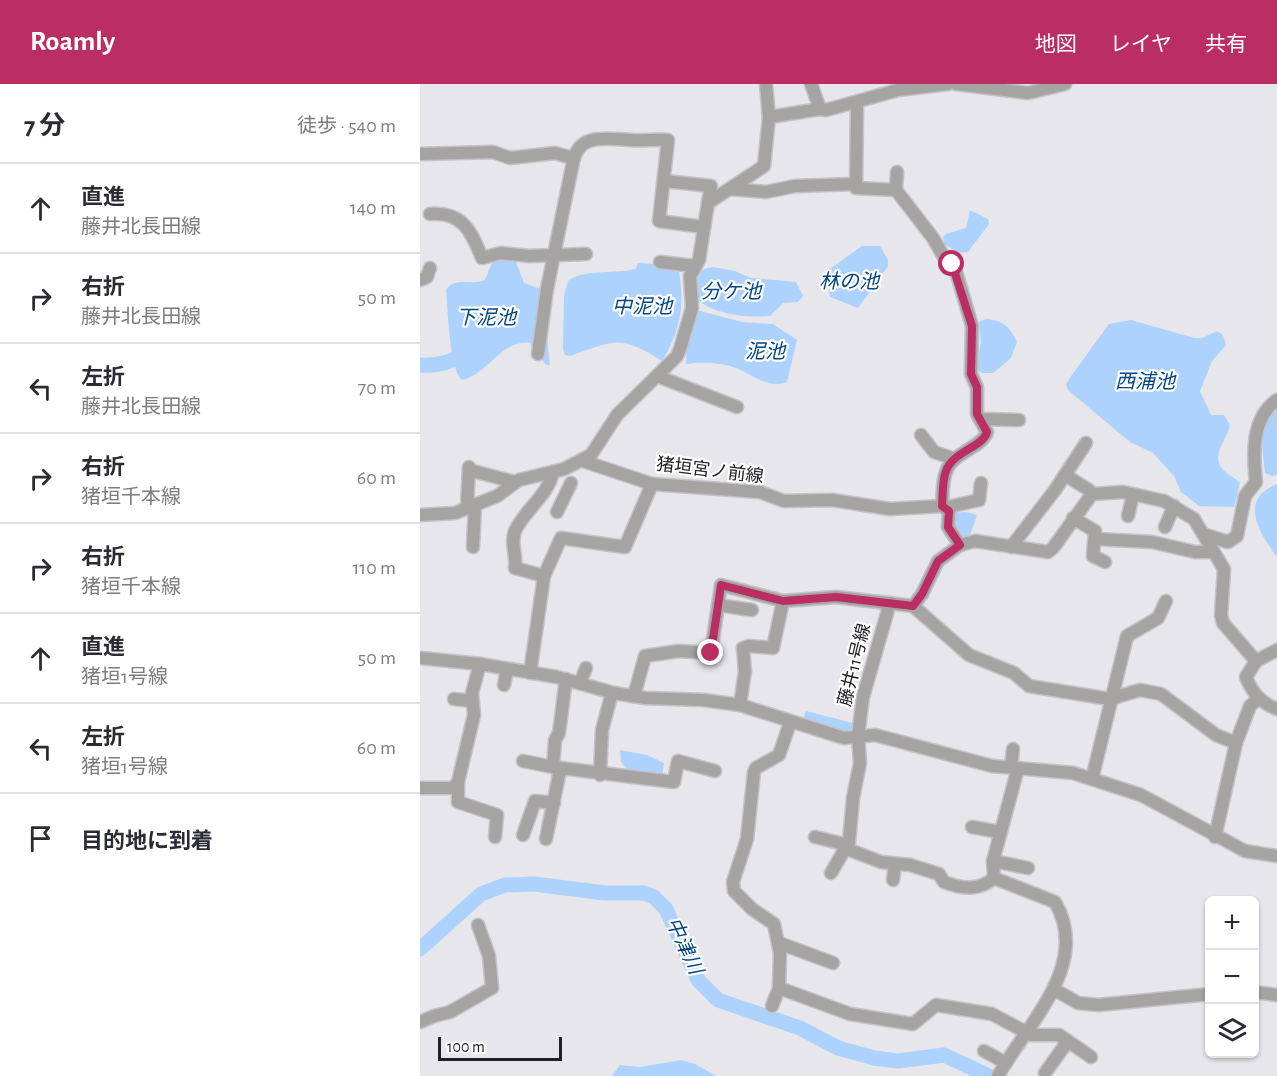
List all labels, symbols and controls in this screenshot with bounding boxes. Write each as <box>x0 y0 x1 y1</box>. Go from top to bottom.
text: Roamly <box>30 28 115 56</box>
text: 地図 <box>1035 34 1077 55</box>
text: レイヤ <box>1110 34 1172 55</box>
text: 共有 <box>1205 34 1247 55</box>
text: 7 分 <box>24 113 65 139</box>
text: 徒歩 · 540 m <box>297 116 396 136</box>
text: 直進 <box>81 186 125 208</box>
icon: ahead <box>24 192 57 225</box>
text: 140 m <box>350 198 396 218</box>
text: 藤井北長田線 <box>81 217 201 237</box>
route start <box>938 250 964 276</box>
water label: 林の池 <box>819 271 881 292</box>
text: 右折 <box>81 276 125 298</box>
water label: 分ケ池 <box>701 281 763 302</box>
icon: right <box>24 282 57 315</box>
text: 50 m <box>358 288 396 308</box>
water label: 中泥池 <box>612 296 674 317</box>
text: 藤井北長田線 <box>81 307 201 327</box>
water label: 下泥池 <box>456 307 518 328</box>
water label: 泥池 <box>745 341 787 362</box>
text: 左折 <box>81 366 125 388</box>
water label: 西浦池 <box>1115 371 1177 392</box>
icon: left <box>24 372 57 405</box>
text: 70 m <box>358 378 396 398</box>
text: 藤井北長田線 <box>81 397 201 417</box>
street label: 猪垣宮ノ前線 <box>655 454 765 487</box>
text: 右折 <box>81 456 125 478</box>
icon: right <box>24 462 57 495</box>
text: 60 m <box>357 468 396 488</box>
text: 猪垣千本線 <box>81 487 181 507</box>
text: 右折 <box>81 546 125 568</box>
icon: right <box>24 552 57 585</box>
text: 110 m <box>352 558 396 578</box>
text: 猪垣千本線 <box>81 577 181 597</box>
street label: 藤井11号線 <box>834 621 874 708</box>
text: 直進 <box>81 636 125 658</box>
route end <box>697 639 723 665</box>
icon: ahead <box>24 642 57 675</box>
text: 50 m <box>358 648 396 668</box>
text: 猪垣1号線 <box>81 667 168 687</box>
text: 左折 <box>81 726 125 748</box>
icon: left <box>24 732 57 765</box>
text: 60 m <box>357 738 396 758</box>
text: 猪垣1号線 <box>81 757 168 777</box>
icon: arrive <box>24 822 57 855</box>
text: 目的地に到着 <box>81 830 213 852</box>
map controls <box>1205 896 1259 1058</box>
button: + <box>1205 896 1259 950</box>
water label: 中津川 <box>662 914 707 979</box>
button: − <box>1205 950 1259 1004</box>
button: layers <box>1205 1004 1259 1058</box>
scale bar <box>438 1034 562 1062</box>
text: 100 m <box>447 1039 485 1055</box>

